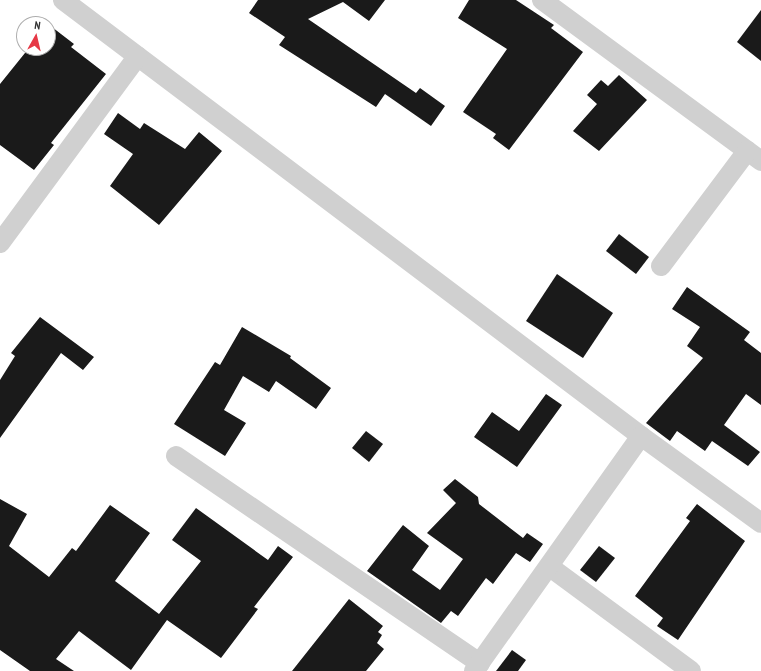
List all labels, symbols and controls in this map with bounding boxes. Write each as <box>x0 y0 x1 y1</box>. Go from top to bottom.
north arrow <box>16 16 56 56</box>
text: N <box>34 18 41 32</box>

